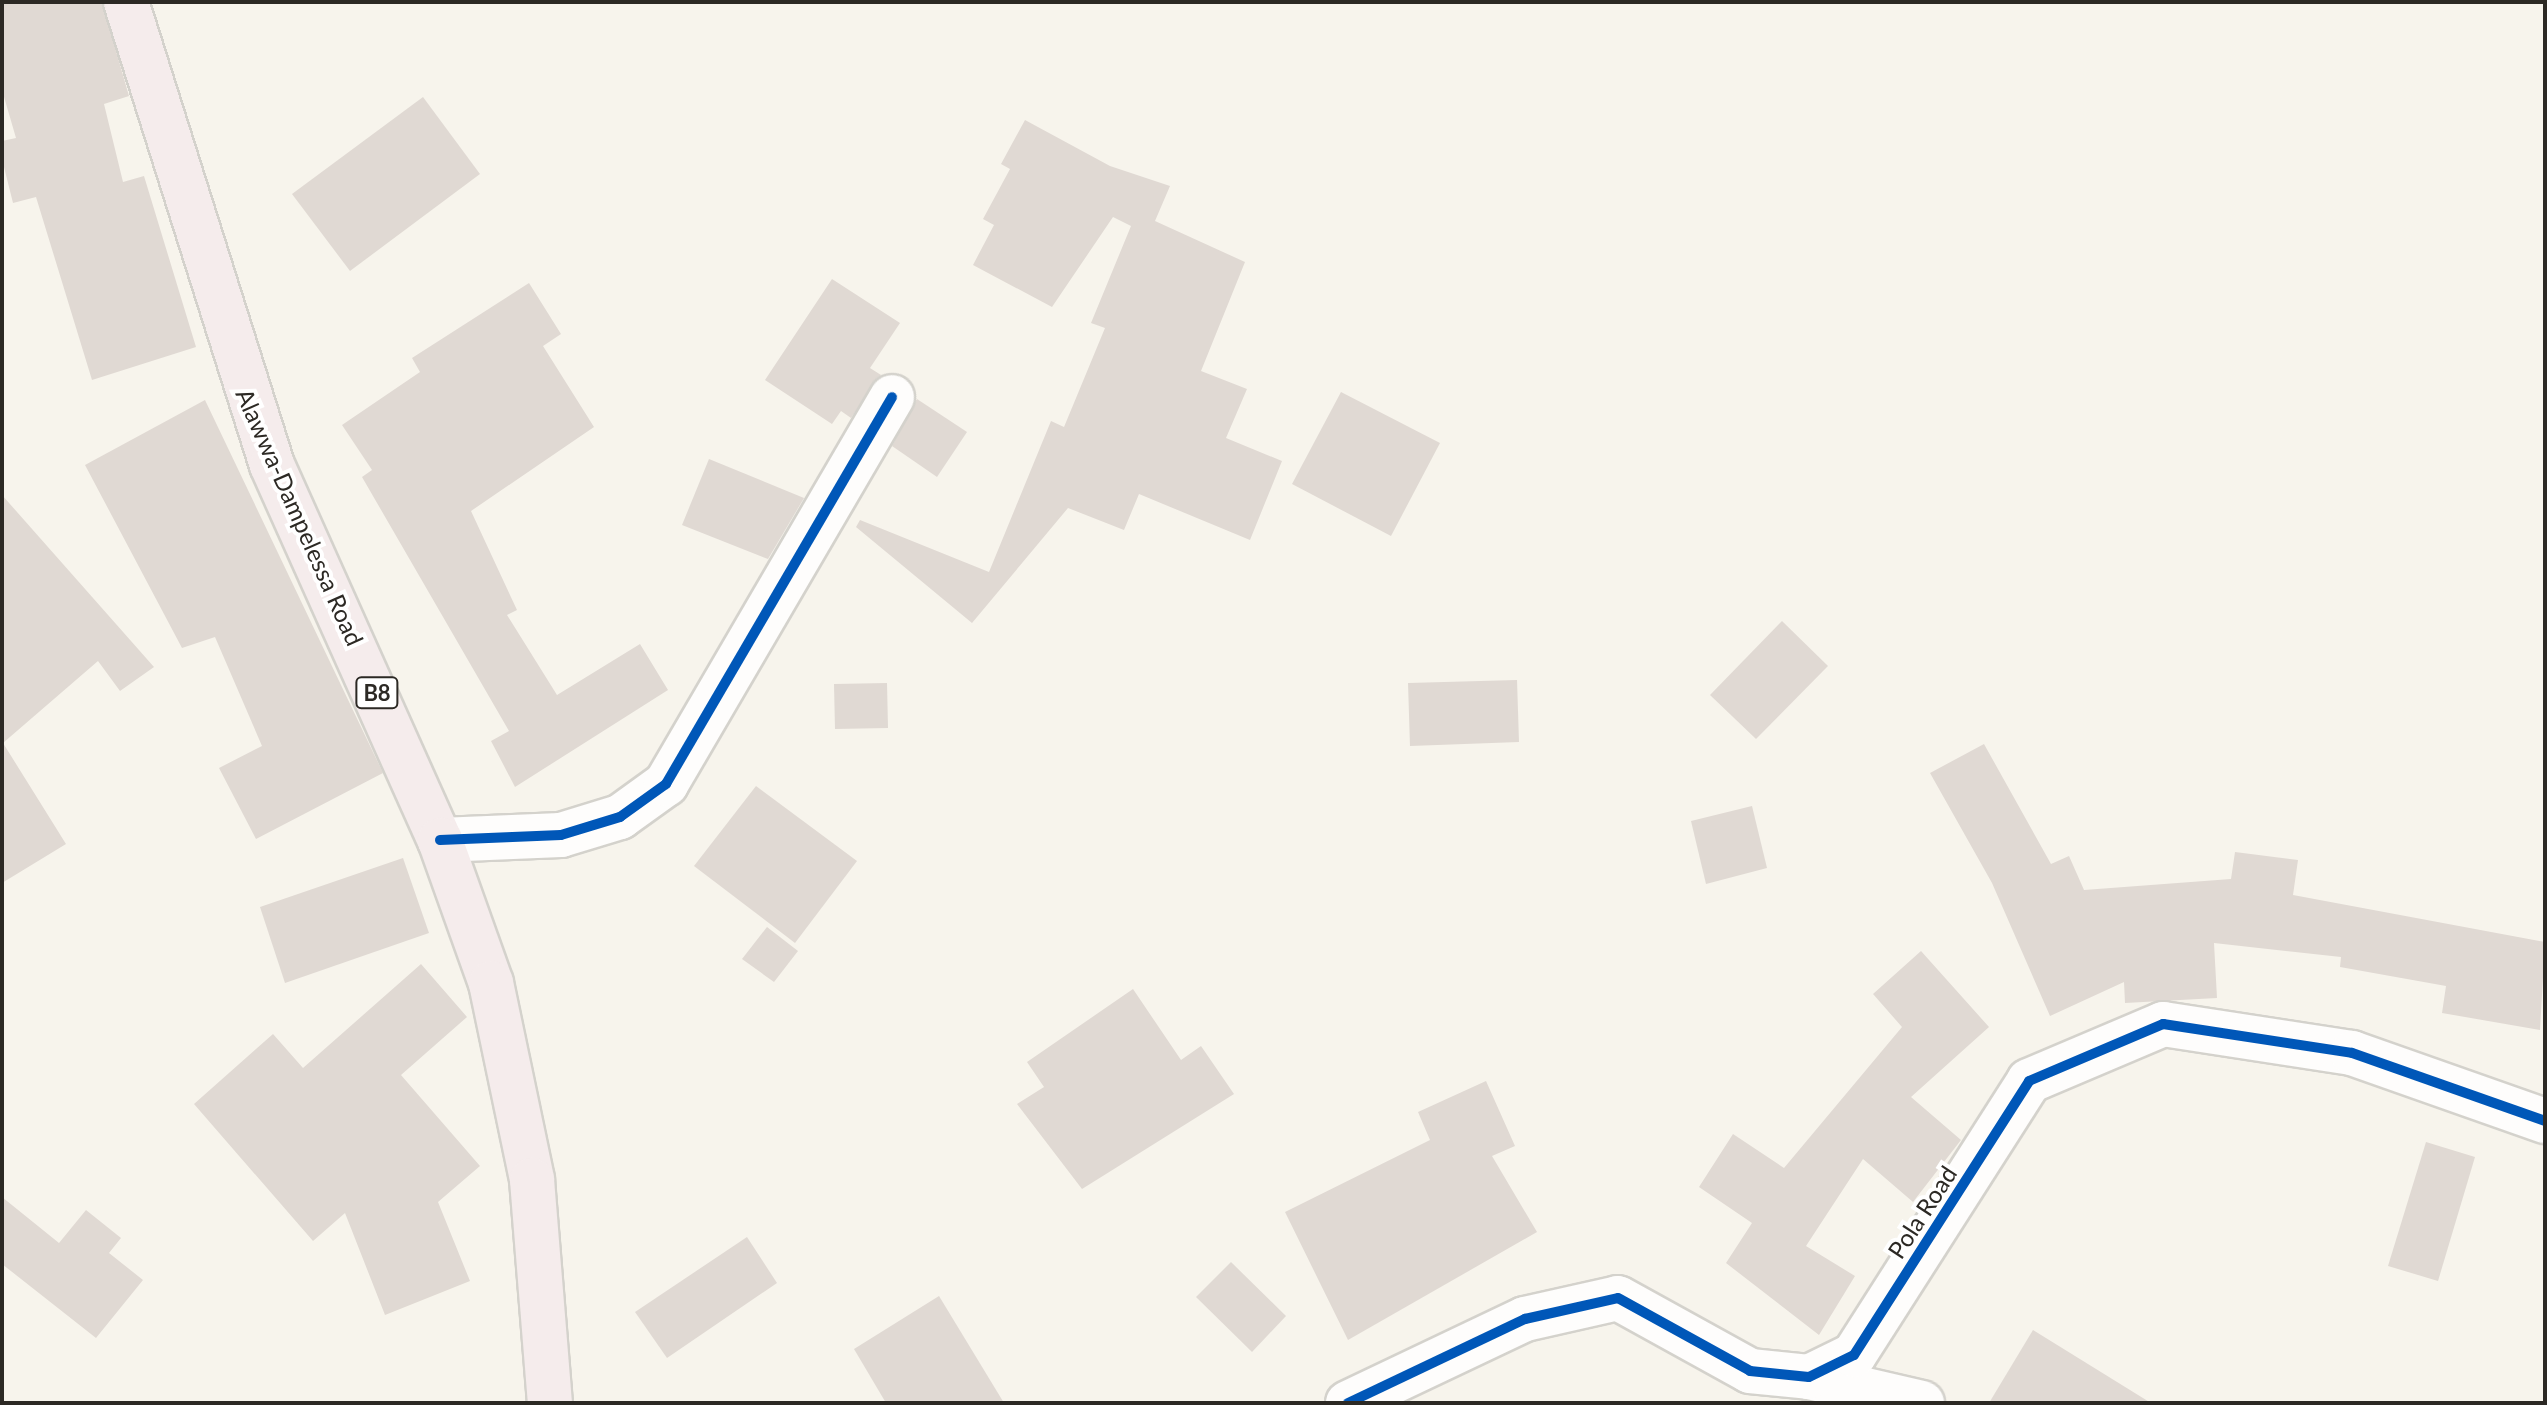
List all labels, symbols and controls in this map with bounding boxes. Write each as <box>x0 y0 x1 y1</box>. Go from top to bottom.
street label: Alawwa-Dampelessa Road <box>230 384 370 650</box>
road number: B8 <box>355 675 399 711</box>
street label: Pola Road <box>1882 1160 1962 1264</box>

